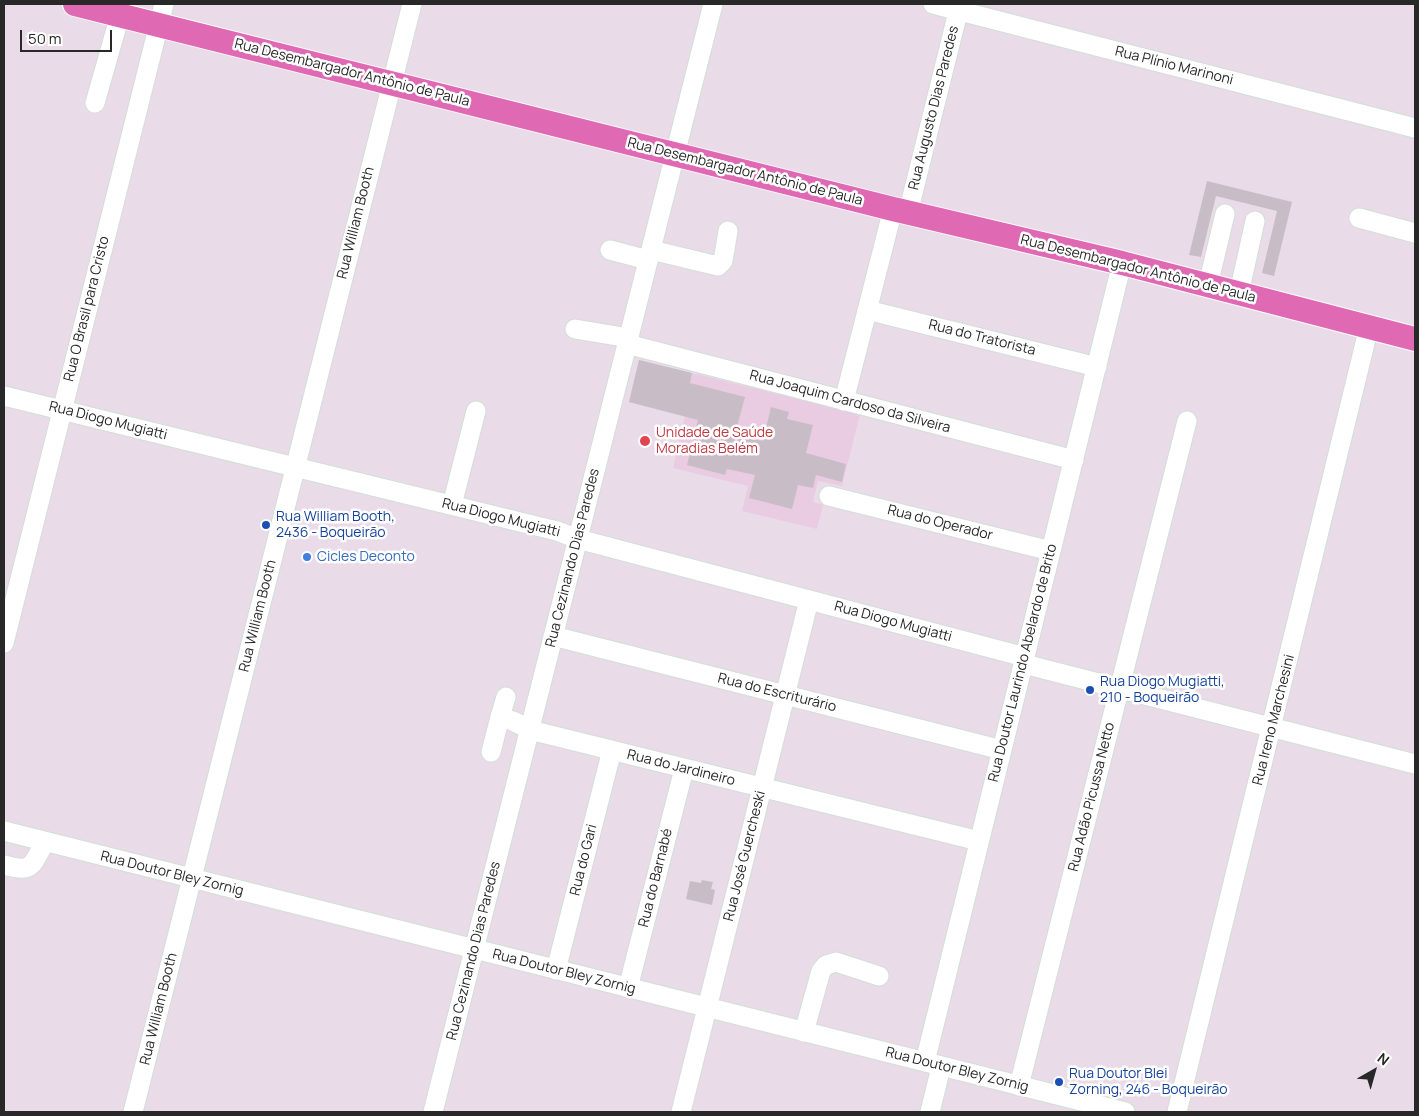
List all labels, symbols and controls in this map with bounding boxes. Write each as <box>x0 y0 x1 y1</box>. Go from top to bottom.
scale bar <box>22 20 115 52</box>
street label: Rua Augusto Dias Paredes <box>905 24 963 192</box>
text: 50 m <box>28 28 62 49</box>
street label: Rua Desembargador Antônio de Paula <box>233 36 471 110</box>
street label: Rua Plínio Marinoni <box>1113 43 1235 89</box>
street label: Rua Desembargador Antônio de Paula <box>626 135 864 209</box>
street label: Rua William Booth <box>334 165 378 281</box>
street label: Rua Desembargador Antônio de Paula <box>1019 232 1257 306</box>
street label: Rua O Brasil para Cristo <box>61 235 113 383</box>
street label: Rua do Tratorista <box>927 317 1037 359</box>
street label: Rua Joaquim Cardoso da Silveira <box>748 367 952 437</box>
street label: Rua Diogo Mugiatti <box>47 398 169 444</box>
place label: Unidade de Saúde Moradias Belém <box>656 425 773 458</box>
marker: Unidade de Saúde Moradias Belém <box>638 434 652 448</box>
street label: Rua Cezinando Dias Paredes <box>543 467 603 649</box>
street label: Rua Diogo Mugiatti <box>440 495 562 541</box>
street label: Rua do Operador <box>886 502 994 544</box>
place label: Rua William Booth, 2436 - Boqueirão <box>276 509 395 542</box>
marker: Rua William Booth, 2436 - Boqueirão <box>260 519 272 531</box>
street label: Rua Doutor Laurindo Abelardo de Brito <box>985 542 1061 784</box>
place label: Cicles Deconto <box>317 549 415 565</box>
marker: Cicles Deconto <box>301 551 313 563</box>
street label: Rua William Booth <box>236 558 280 674</box>
street label: Rua Diogo Mugiatti <box>832 598 954 646</box>
street label: Rua Ireno Marchesini <box>1250 653 1298 787</box>
street label: Rua do Escriturário <box>716 670 838 716</box>
place label: Rua Diogo Mugiatti, 210 - Boqueirão <box>1100 674 1225 706</box>
marker: Rua Diogo Mugiatti, 210 - Boqueirão <box>1084 684 1096 696</box>
street label: Rua Adão Picussa Netto <box>1065 721 1119 873</box>
street label: Rua do Jardineiro <box>625 746 737 790</box>
street label: Rua José Guercheski <box>721 789 769 923</box>
street label: Rua do Gari <box>567 823 601 897</box>
street label: Rua do Barnabé <box>636 827 676 929</box>
street label: Rua Doutor Bley Zornig <box>99 848 245 900</box>
street label: Rua Cezinando Dias Paredes <box>444 860 504 1042</box>
street label: Rua Doutor Bley Zornig <box>491 946 637 998</box>
street label: Rua William Booth <box>137 951 181 1067</box>
street label: Rua Doutor Bley Zornig <box>884 1044 1030 1096</box>
north arrow <box>1349 1046 1399 1096</box>
text: N <box>1374 1048 1393 1069</box>
place label: Rua Doutor Blei Zorning, 246 - Boqueirão <box>1069 1066 1228 1098</box>
marker: Rua Doutor Blei Zorning, 246 - Boqueirão <box>1053 1076 1065 1088</box>

